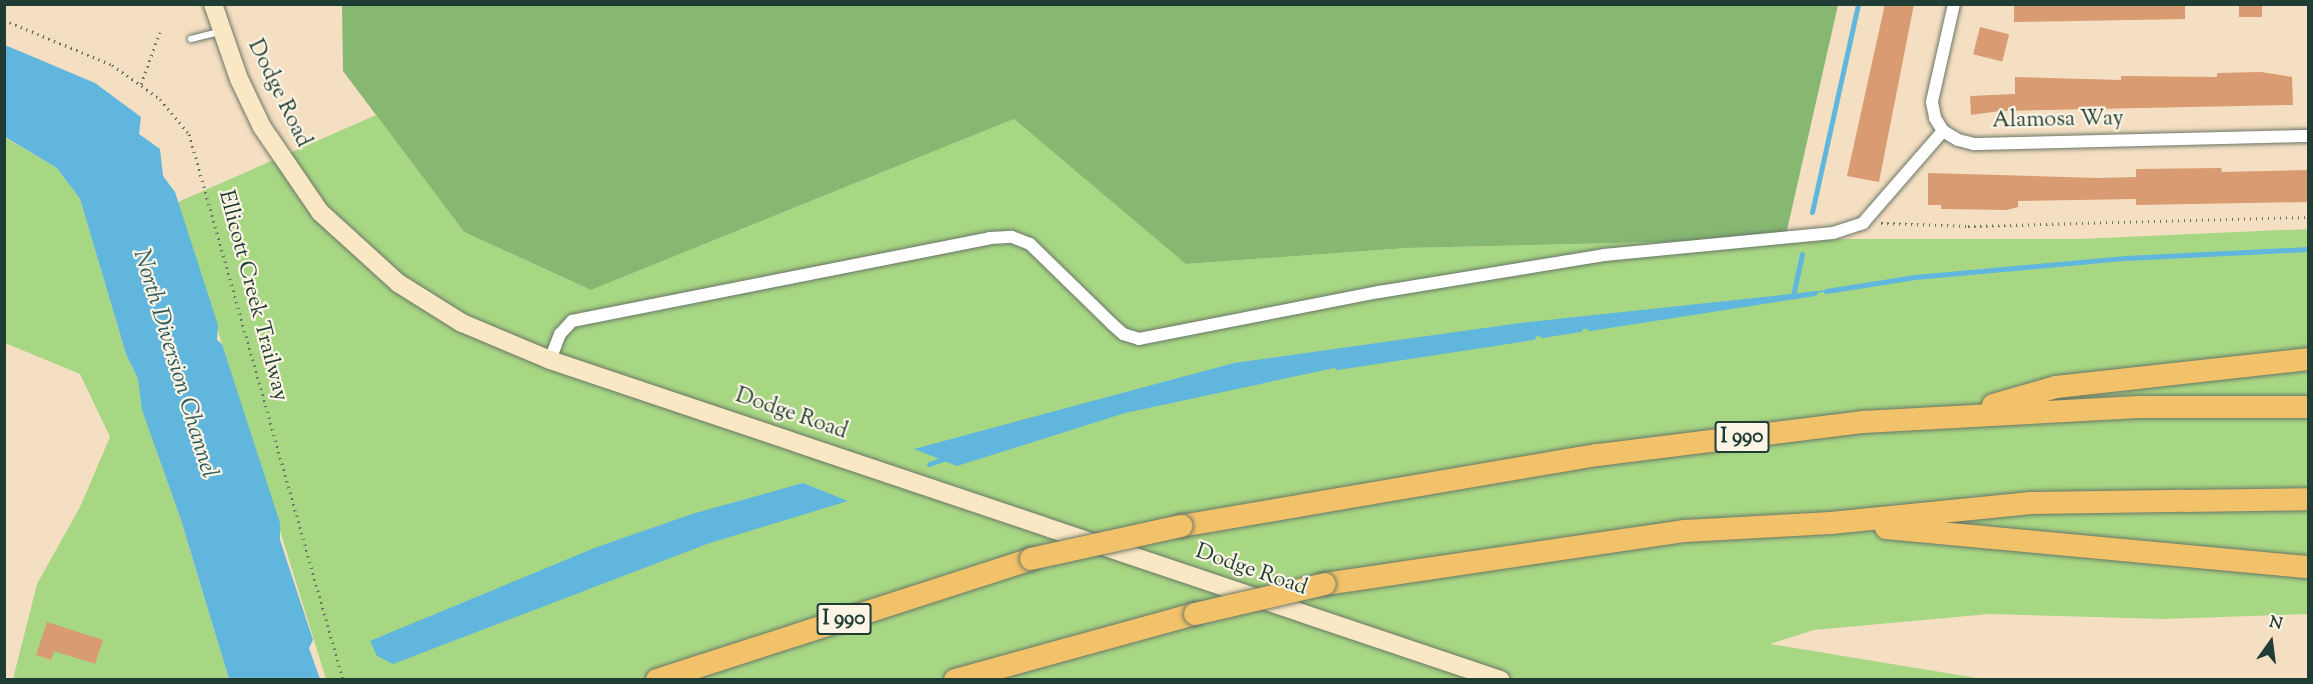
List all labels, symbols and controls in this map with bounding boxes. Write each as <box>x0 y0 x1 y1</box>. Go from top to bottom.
street label: Dodge Road <box>241 36 315 152</box>
street label: Alamosa Way <box>1992 107 2124 135</box>
street label: Ellicott Creek Trailway <box>211 188 293 404</box>
water label: North Diversion Channel <box>126 246 222 482</box>
street label: Dodge Road <box>732 384 850 446</box>
road number: I 990 <box>1714 419 1770 455</box>
street label: Dodge Road <box>1192 540 1310 602</box>
road number: I 990 <box>816 601 872 637</box>
text: N <box>2266 611 2284 637</box>
north arrow <box>2241 612 2301 672</box>

